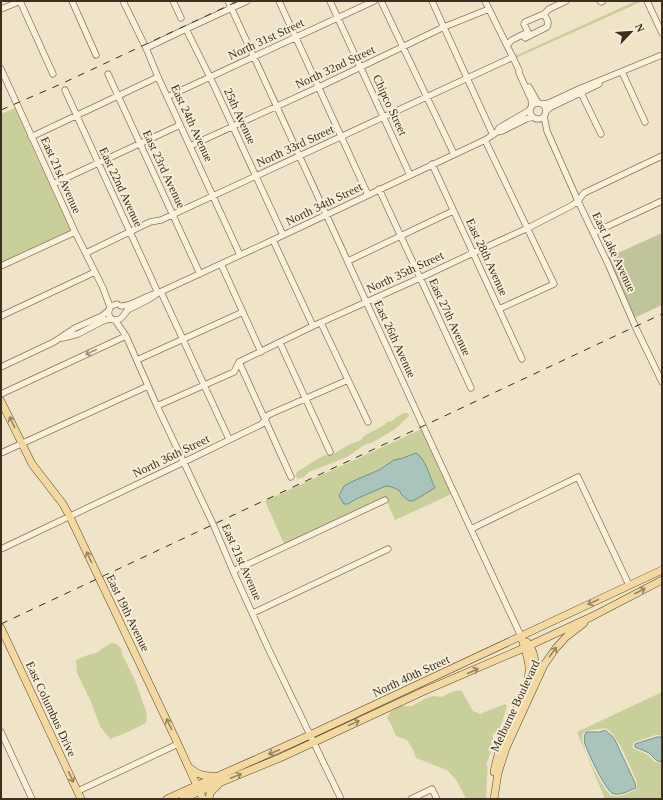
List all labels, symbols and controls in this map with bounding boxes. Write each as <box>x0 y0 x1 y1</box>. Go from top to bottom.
north arrow <box>611 12 651 52</box>
street label: North 31st Street <box>226 15 307 63</box>
text: N <box>633 22 647 34</box>
street label: North 32nd Street <box>293 42 378 92</box>
street label: Chipco Street <box>370 72 410 138</box>
street label: East 24th Avenue <box>168 82 216 164</box>
street label: 25th Avenue <box>221 86 259 146</box>
street label: North 33rd Street <box>254 122 337 170</box>
street label: East 23rd Avenue <box>140 128 188 210</box>
street label: East 21st Avenue <box>38 134 84 216</box>
street label: East 22nd Avenue <box>96 145 146 229</box>
street label: North 34th Street <box>283 179 365 229</box>
street label: East Lake Avenue <box>589 210 639 294</box>
street label: East 28th Avenue <box>463 216 511 298</box>
street label: North 35th Street <box>364 248 446 296</box>
street label: East 27th Avenue <box>426 276 474 358</box>
street label: East 26th Avenue <box>371 298 419 380</box>
one-way arrow <box>85 349 97 356</box>
one-way arrow <box>8 417 15 429</box>
street label: North 36th Street <box>130 431 212 481</box>
street label: East 21st Avenue <box>219 521 265 603</box>
one-way arrow <box>85 551 92 563</box>
street label: East 19th Avenue <box>103 572 153 654</box>
one-way arrow <box>633 587 645 594</box>
one-way arrow <box>588 599 600 606</box>
one-way arrow <box>549 647 557 658</box>
street label: North 40th Street <box>370 652 452 700</box>
street label: Melburne Boulevard <box>488 658 542 754</box>
street label: East Columbus Drive <box>23 659 79 759</box>
one-way arrow <box>467 667 479 674</box>
one-way arrow <box>165 719 172 731</box>
one-way arrow <box>348 719 360 726</box>
one-way arrow <box>269 748 281 756</box>
one-way arrow <box>68 771 75 783</box>
one-way arrow <box>229 772 241 779</box>

